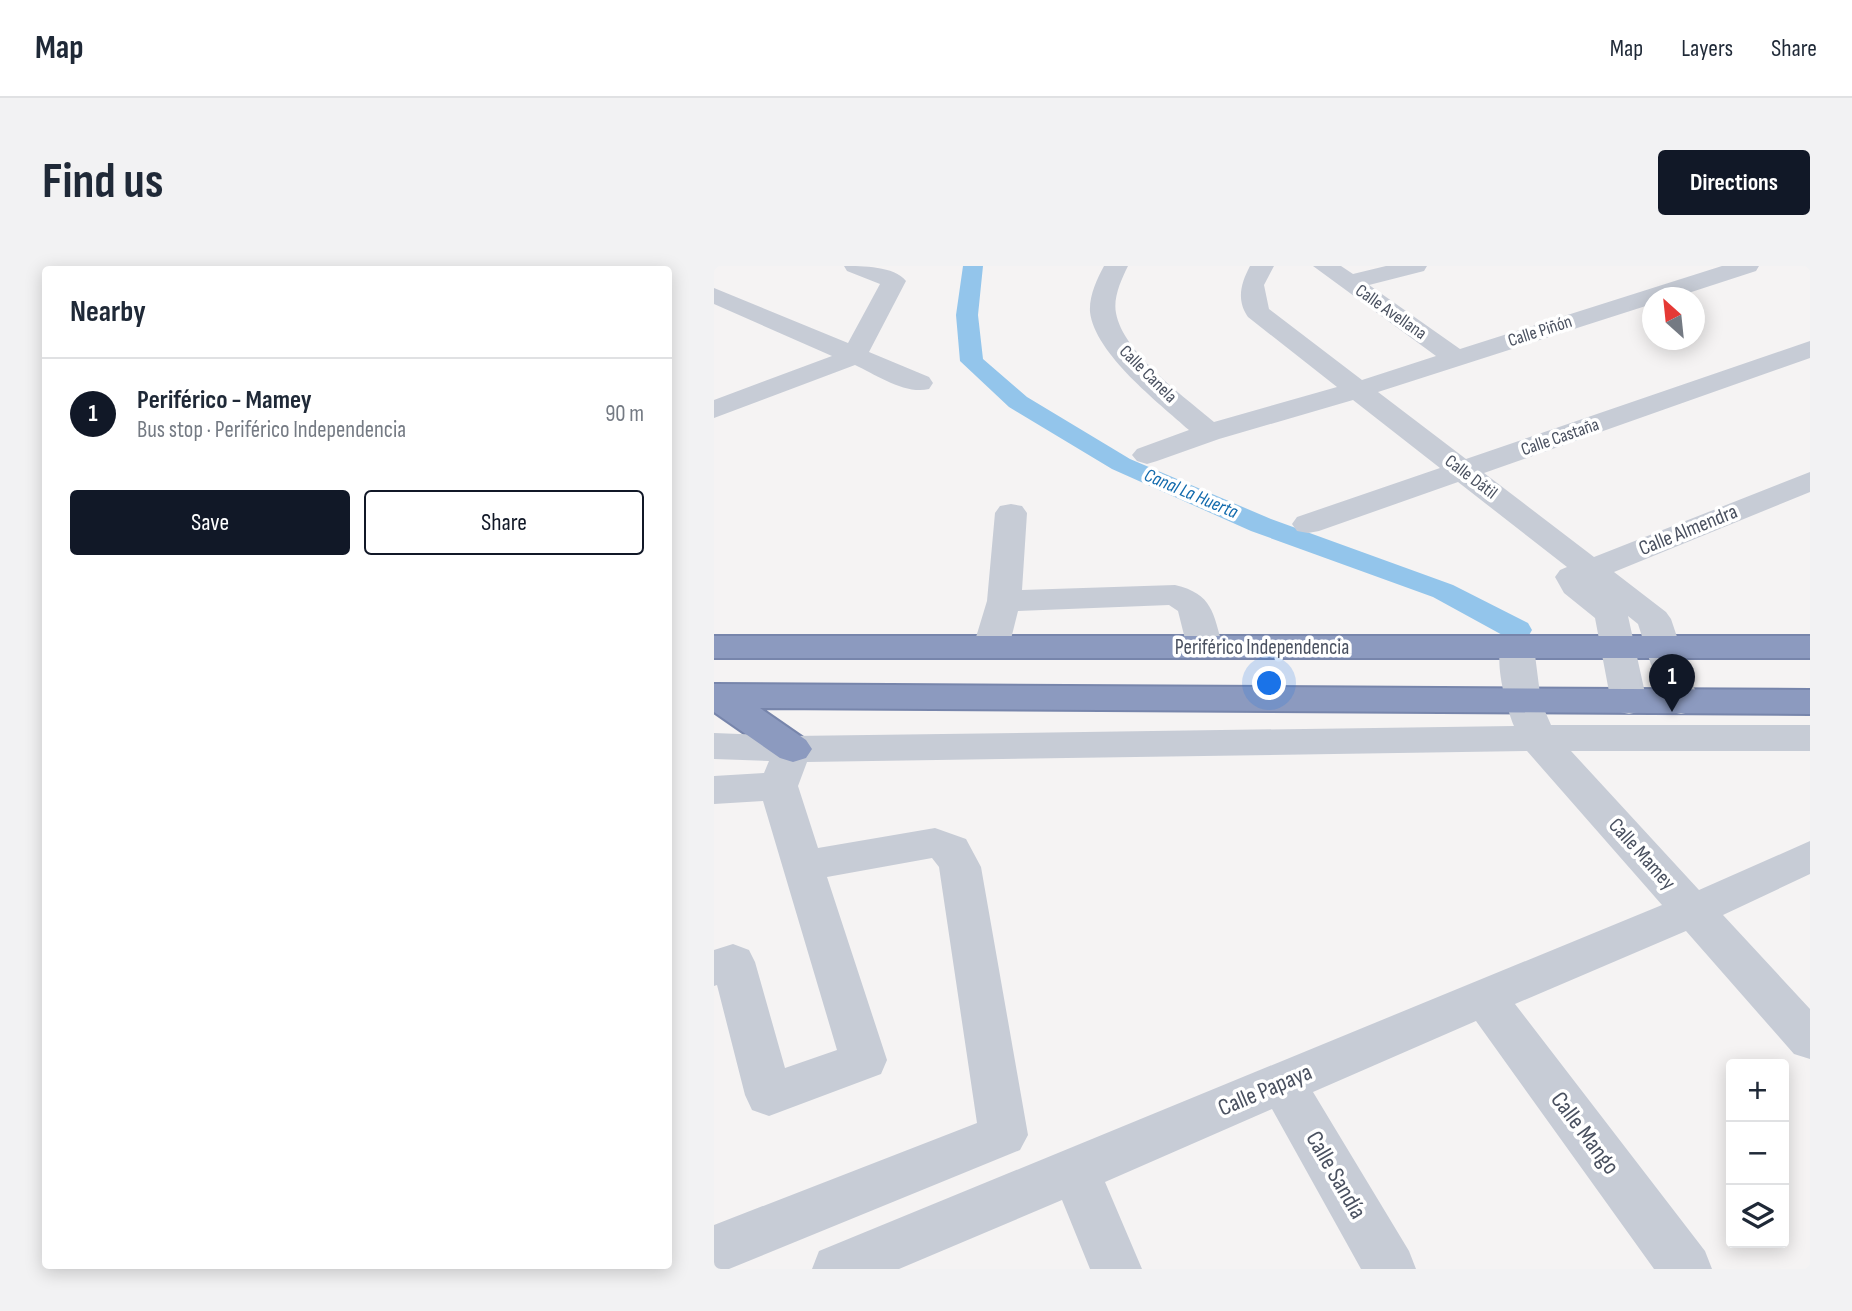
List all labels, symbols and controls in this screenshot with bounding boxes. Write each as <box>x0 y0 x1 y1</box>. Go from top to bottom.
text: Map <box>35 28 84 68</box>
text: Map <box>1610 34 1643 63</box>
text: Layers <box>1681 34 1733 63</box>
text: Share <box>1771 34 1817 63</box>
button: Directions <box>1658 150 1810 215</box>
text: Find us <box>42 153 164 212</box>
street label: Calle Avellana <box>1351 280 1431 344</box>
north arrow <box>1642 287 1705 350</box>
text: Nearby <box>70 294 146 330</box>
street label: Calle Piñón <box>1505 311 1575 351</box>
street label: Calle Canela <box>1115 341 1181 407</box>
text: Periférico - Mamey <box>137 385 312 416</box>
text: 1 <box>88 400 98 428</box>
text: 90 m <box>605 400 644 428</box>
street label: Calle Castaña <box>1518 414 1602 460</box>
text: Bus stop · Periférico Independencia <box>137 416 406 444</box>
street label: Calle Dátil <box>1441 451 1501 503</box>
water label: Canal La Huerta <box>1141 464 1242 524</box>
button: Save <box>70 490 350 555</box>
button: Share <box>364 490 644 555</box>
street label: Calle Almendra <box>1635 499 1741 561</box>
street label: Periférico Independencia <box>1175 635 1349 660</box>
pin: 1 <box>1649 654 1695 712</box>
your location <box>1252 666 1286 700</box>
street label: Calle Mamey <box>1603 813 1681 895</box>
street label: Calle Papaya <box>1214 1057 1316 1123</box>
map controls <box>1726 1059 1789 1248</box>
button: + <box>1726 1059 1789 1122</box>
street label: Calle Mango <box>1545 1086 1625 1180</box>
button: − <box>1726 1122 1789 1185</box>
street label: Calle Sandía <box>1299 1126 1373 1224</box>
button: layers <box>1726 1185 1789 1248</box>

